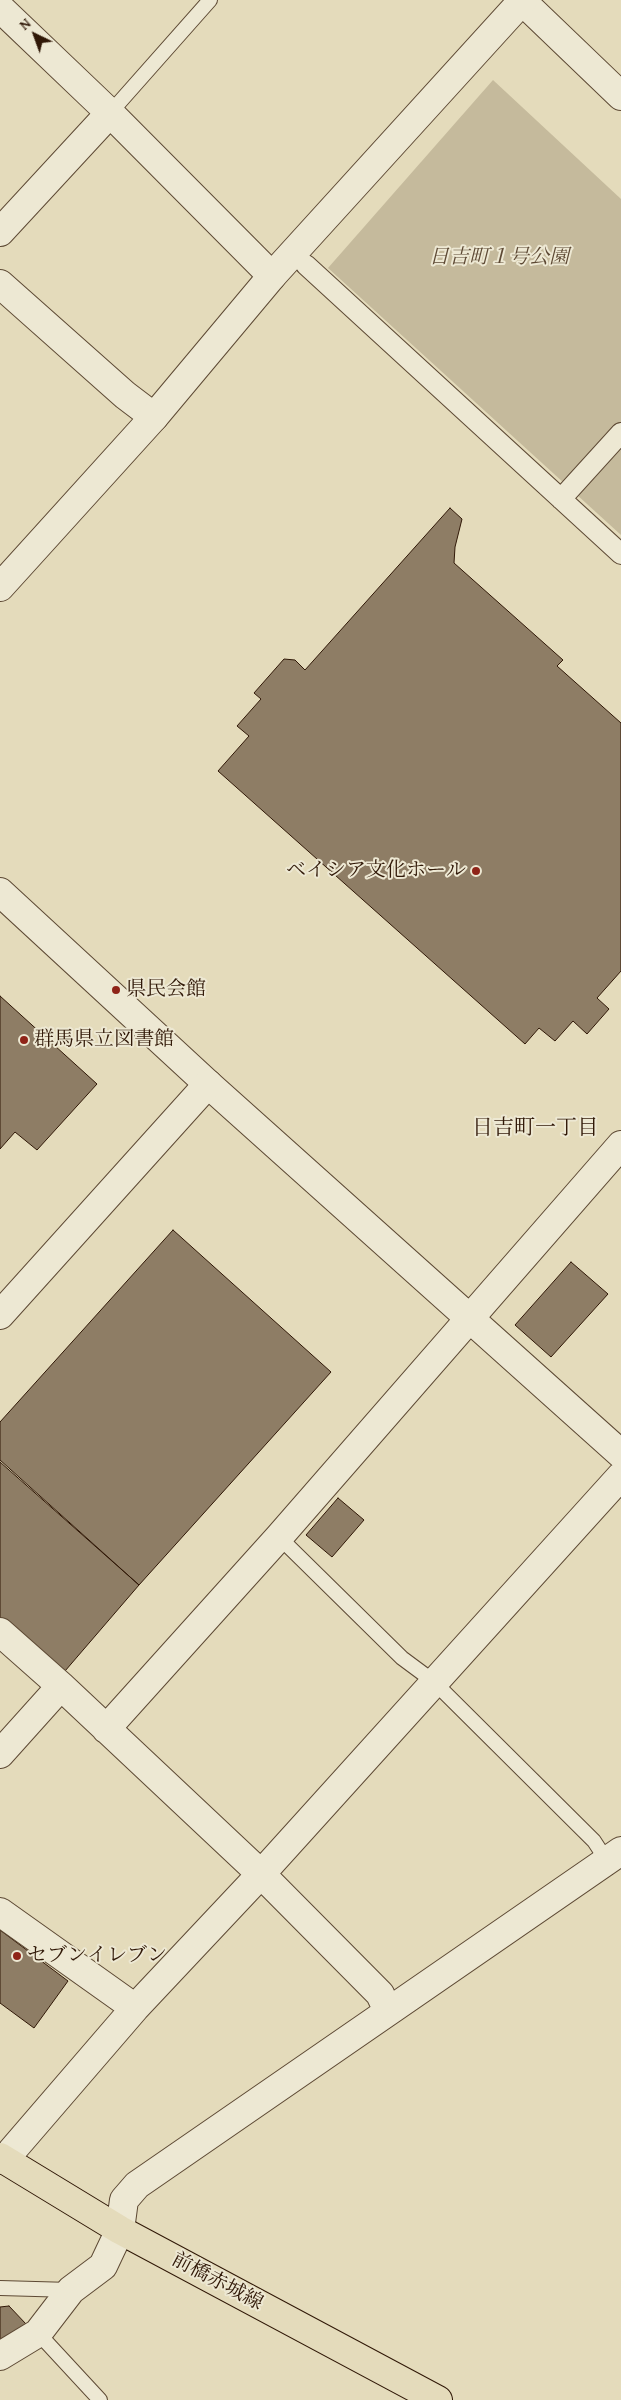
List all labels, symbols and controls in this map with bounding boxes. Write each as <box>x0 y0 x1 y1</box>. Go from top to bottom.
north arrow <box>10 10 60 60</box>
text: N <box>15 13 35 34</box>
park label: 日吉町１号公園 <box>429 246 569 270</box>
place label: ベイシア文化ホール <box>286 859 466 883</box>
marker: ベイシア文化ホール <box>470 865 482 877</box>
place label: 県民会館 <box>126 978 206 1002</box>
marker: 県民会館 <box>110 984 122 996</box>
place label: 群馬県立図書館 <box>34 1028 174 1052</box>
marker: 群馬県立図書館 <box>18 1034 30 1046</box>
district label: 日吉町一丁目 <box>472 1116 598 1142</box>
place label: セブンイレブン <box>27 1944 167 1968</box>
marker: セブンイレブン <box>11 1950 23 1962</box>
street label: 前橋赤城線 <box>167 2248 267 2316</box>

